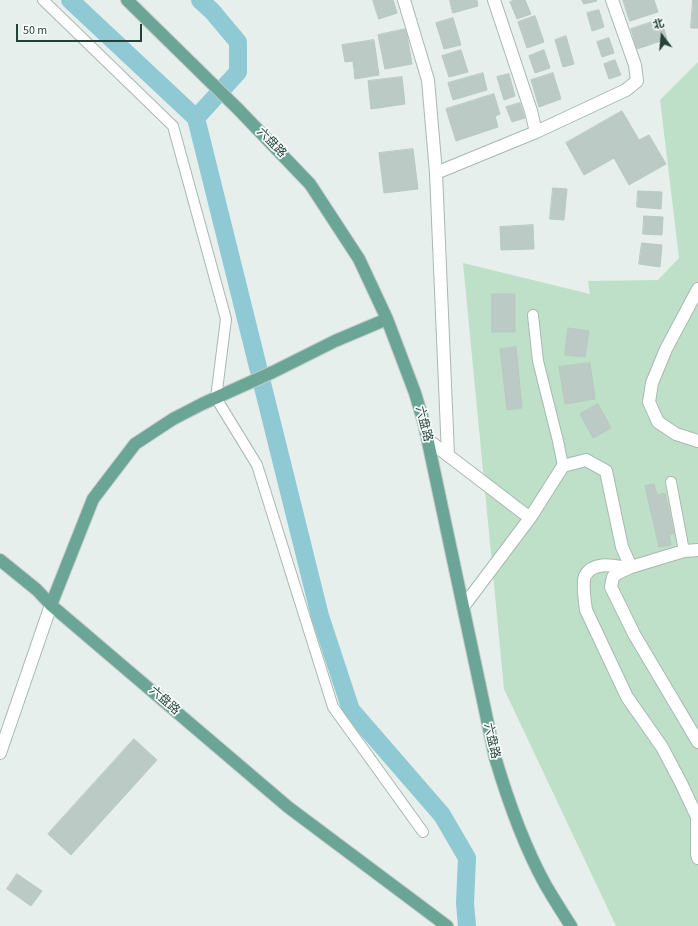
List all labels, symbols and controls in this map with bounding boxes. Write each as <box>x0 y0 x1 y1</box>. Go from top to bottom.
text: 北 <box>651 15 666 33</box>
scale bar <box>18 16 144 42</box>
north arrow <box>642 16 682 56</box>
text: 50 m <box>23 22 47 39</box>
street label: 六盘路 <box>253 125 289 161</box>
street label: 六盘路 <box>412 405 434 443</box>
street label: 六盘路 <box>146 684 182 718</box>
street label: 六盘路 <box>480 722 502 760</box>

